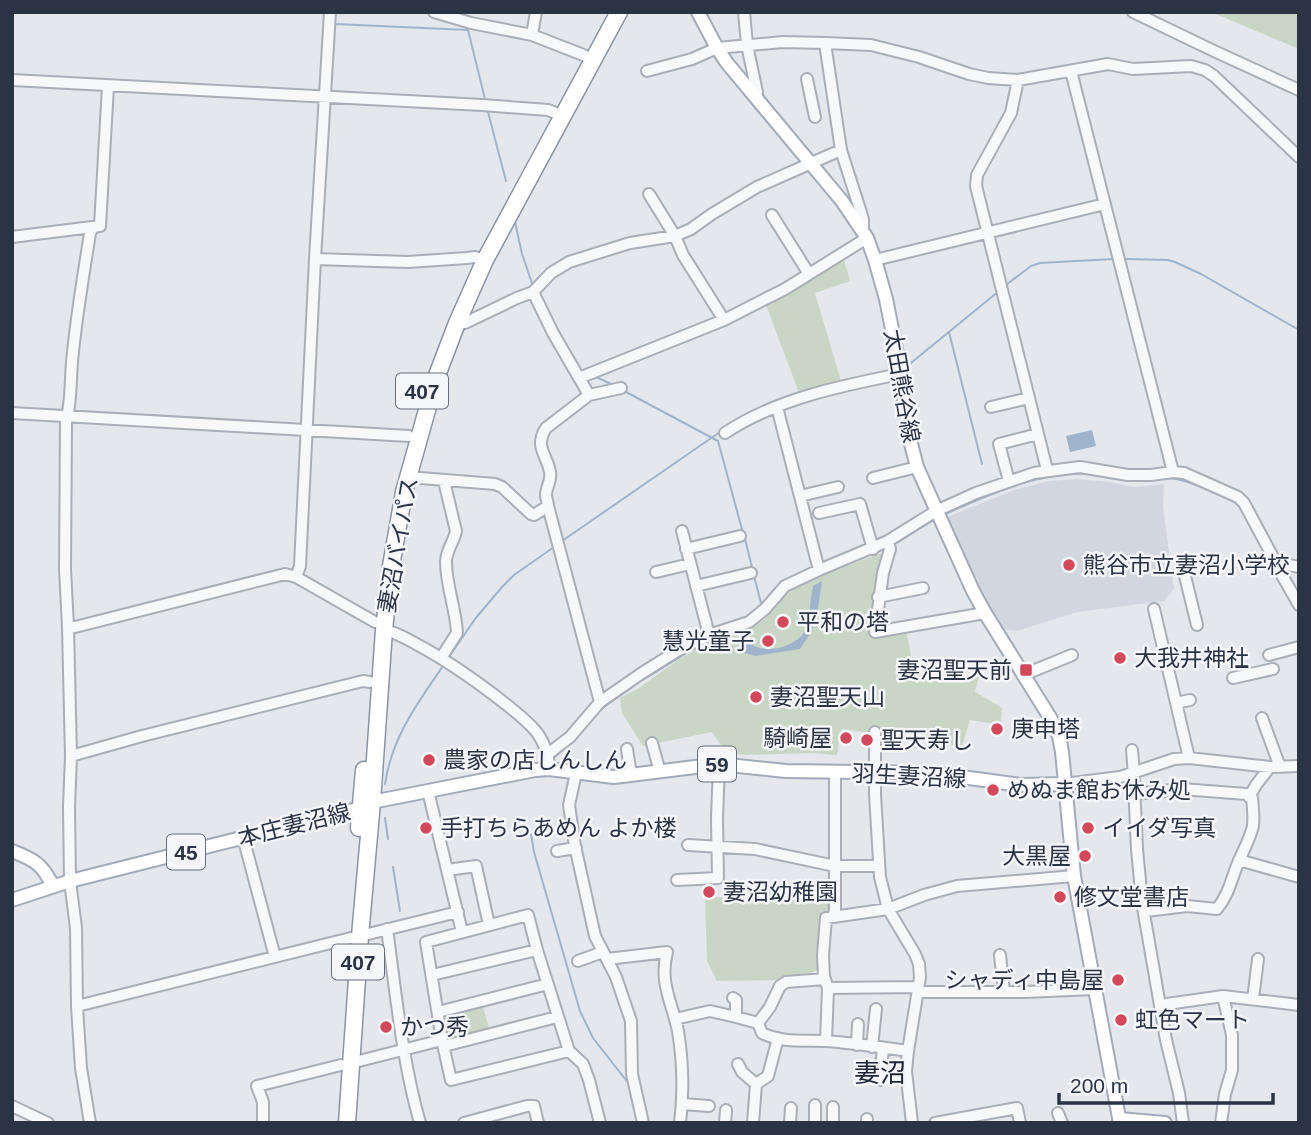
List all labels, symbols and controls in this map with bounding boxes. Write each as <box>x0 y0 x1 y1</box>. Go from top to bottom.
street label: 太田熊谷線 <box>879 327 925 445</box>
road number: 407 <box>396 374 448 408</box>
street label: 妻沼バイパス <box>373 475 423 615</box>
place label: 熊谷市立妻沼小学校 <box>1083 552 1290 578</box>
marker: 熊谷市立妻沼小学校 <box>1061 557 1077 573</box>
place label: 平和の塔 <box>797 609 889 635</box>
marker: 平和の塔 <box>775 614 791 630</box>
place label: 慧光童子 <box>662 628 754 654</box>
marker: 慧光童子 <box>760 633 776 649</box>
place label: 大我井神社 <box>1134 645 1249 671</box>
marker: 大我井神社 <box>1112 650 1128 666</box>
place label: 妻沼聖天前 <box>897 657 1012 683</box>
marker: 妻沼聖天前 <box>1018 662 1034 678</box>
place label: 妻沼聖天山 <box>770 684 885 710</box>
marker: 妻沼聖天山 <box>748 689 764 705</box>
place label: 庚申塔 <box>1011 716 1080 742</box>
marker: 庚申塔 <box>989 721 1005 737</box>
place label: 騎崎屋 <box>763 725 832 751</box>
place label: 聖天寿し <box>881 727 973 753</box>
marker: 騎崎屋 <box>838 730 854 746</box>
marker: 聖天寿し <box>859 732 875 748</box>
road number: 59 <box>698 746 736 782</box>
place label: 農家の店しんしん <box>443 747 627 773</box>
marker: 農家の店しんしん <box>421 752 437 768</box>
street label: 羽生妻沼線 <box>851 760 967 792</box>
place label: めぬま館お休み処 <box>1007 777 1191 803</box>
marker: めぬま館お休み処 <box>985 782 1001 798</box>
street label: 本庄妻沼線 <box>235 798 353 852</box>
place label: 手打ちらあめん よか楼 <box>440 815 676 841</box>
place label: イイダ写真 <box>1102 815 1216 841</box>
marker: 手打ちらあめん よか楼 <box>418 820 434 836</box>
marker: イイダ写真 <box>1080 820 1096 836</box>
road number: 45 <box>167 834 205 870</box>
place label: 大黒屋 <box>1002 843 1071 869</box>
marker: 大黒屋 <box>1077 848 1093 864</box>
place label: 妻沼幼稚園 <box>723 879 838 905</box>
marker: 妻沼幼稚園 <box>701 884 717 900</box>
place label: 修文堂書店 <box>1074 884 1189 910</box>
marker: 修文堂書店 <box>1052 889 1068 905</box>
road number: 407 <box>332 944 384 979</box>
place label: シャディ中島屋 <box>945 967 1104 993</box>
marker: シャディ中島屋 <box>1110 972 1126 988</box>
place label: 虹色マート <box>1135 1007 1250 1033</box>
marker: 虹色マート <box>1113 1012 1129 1028</box>
place label: かつ秀 <box>400 1014 469 1040</box>
marker: かつ秀 <box>378 1019 394 1035</box>
district label: 妻沼 <box>854 1058 906 1088</box>
scale bar <box>1059 1062 1272 1106</box>
text: 200 m <box>1070 1074 1128 1097</box>

